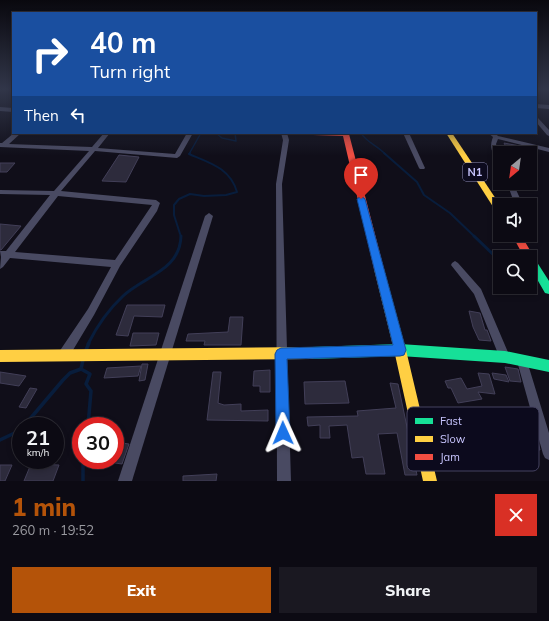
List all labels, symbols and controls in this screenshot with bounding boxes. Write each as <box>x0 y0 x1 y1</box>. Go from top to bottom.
text: 40 m <box>90 25 156 60</box>
icon: right <box>24 28 76 80</box>
text: Turn right <box>90 60 170 83</box>
icon: left <box>67 104 89 126</box>
text: Then <box>24 106 59 125</box>
north arrow <box>493 146 537 190</box>
map controls <box>493 146 537 294</box>
pin <box>344 158 378 199</box>
road number: N1 <box>463 163 487 181</box>
icon: arrive <box>350 164 372 186</box>
button: sound <box>493 198 537 242</box>
button: search <box>493 250 537 294</box>
legend <box>407 407 539 471</box>
position arrow <box>262 412 304 454</box>
text: Fast <box>440 414 462 428</box>
speed limit sign: 30 <box>72 417 124 469</box>
text: 21 <box>26 425 50 450</box>
text: Slow <box>440 432 466 446</box>
text: km/h <box>27 446 49 459</box>
text: Jam <box>440 450 460 464</box>
text: 1 min <box>12 492 76 522</box>
button: close <box>495 494 537 536</box>
text: 260 m · 19:52 <box>12 522 94 538</box>
button: Exit <box>12 567 271 613</box>
button: Share <box>279 567 537 613</box>

